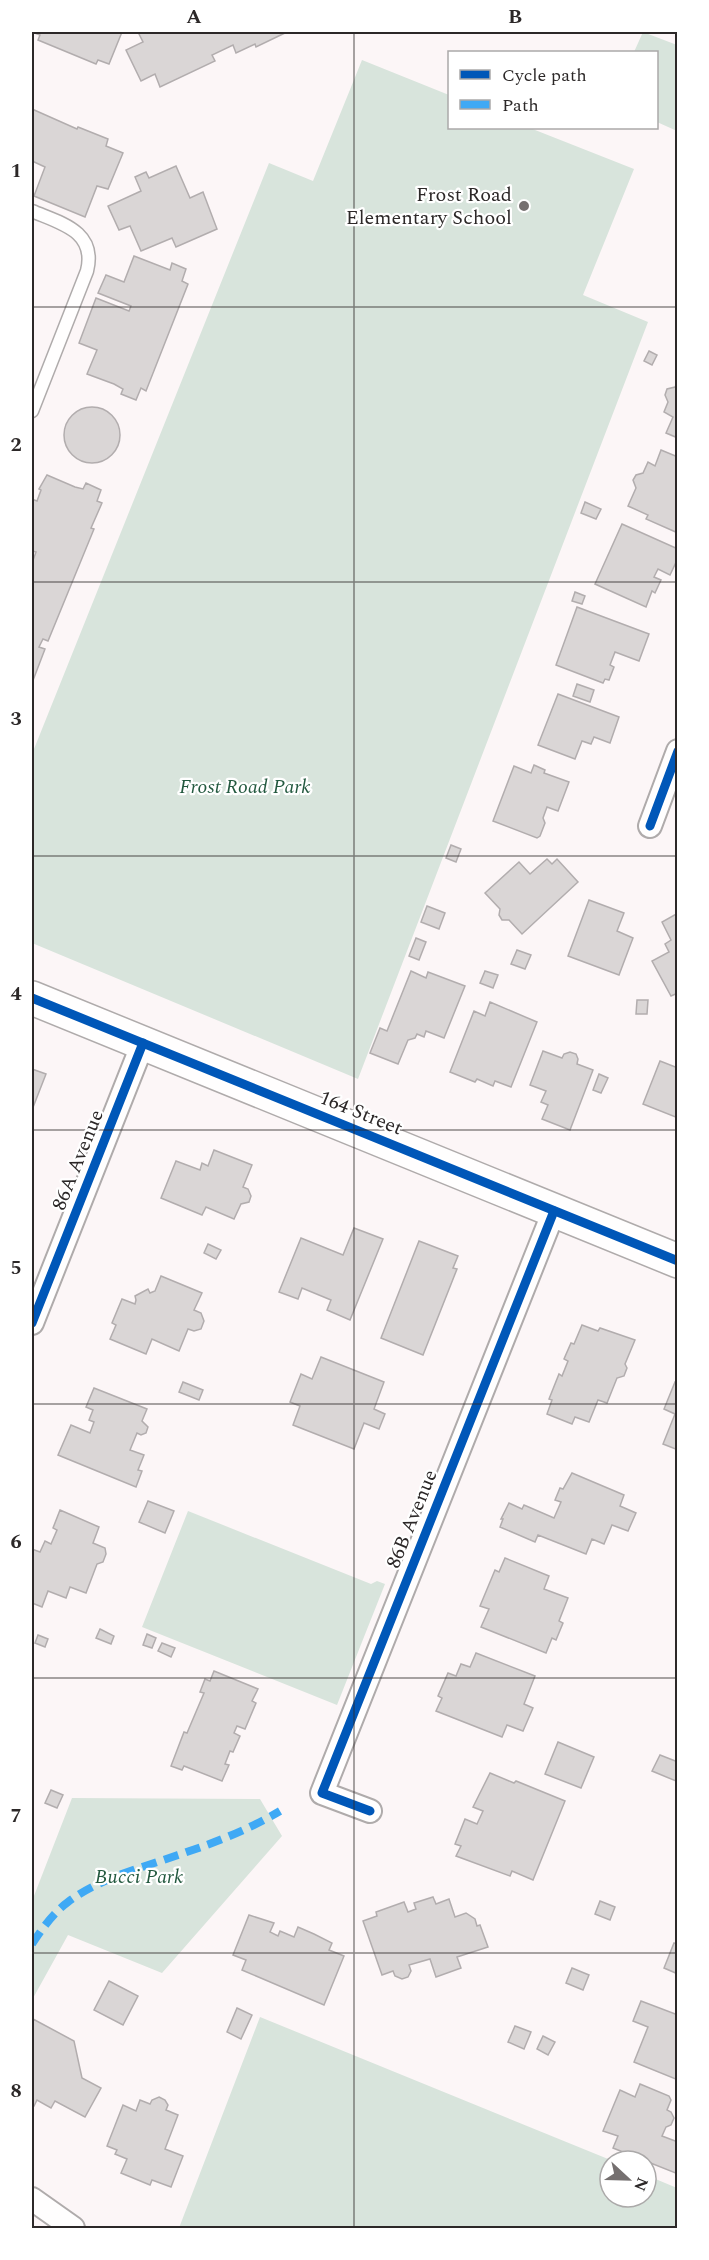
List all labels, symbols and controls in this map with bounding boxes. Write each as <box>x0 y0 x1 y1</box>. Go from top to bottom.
text: A <box>186 2 202 32</box>
text: B <box>508 2 522 32</box>
legend <box>448 51 658 129</box>
text: Cycle path <box>502 62 587 89</box>
text: Path <box>502 92 539 119</box>
text: 1 <box>10 156 22 186</box>
place label: Frost Road Elementary School <box>346 180 512 233</box>
marker: Frost Road Elementary School <box>517 199 531 213</box>
text: 2 <box>10 430 22 460</box>
text: 3 <box>10 704 22 734</box>
park label: Frost Road Park <box>179 772 311 802</box>
text: 4 <box>10 979 22 1009</box>
street label: 164 Street <box>315 1083 407 1143</box>
street label: 86A Avenue <box>44 1105 112 1215</box>
text: 5 <box>10 1253 22 1283</box>
street label: 86B Avenue <box>379 1465 445 1573</box>
text: 6 <box>10 1527 22 1557</box>
text: 7 <box>10 1801 22 1831</box>
park label: Bucci Park <box>95 1862 184 1892</box>
text: 8 <box>10 2076 22 2106</box>
north arrow <box>598 2149 658 2209</box>
text: N <box>627 2174 655 2195</box>

